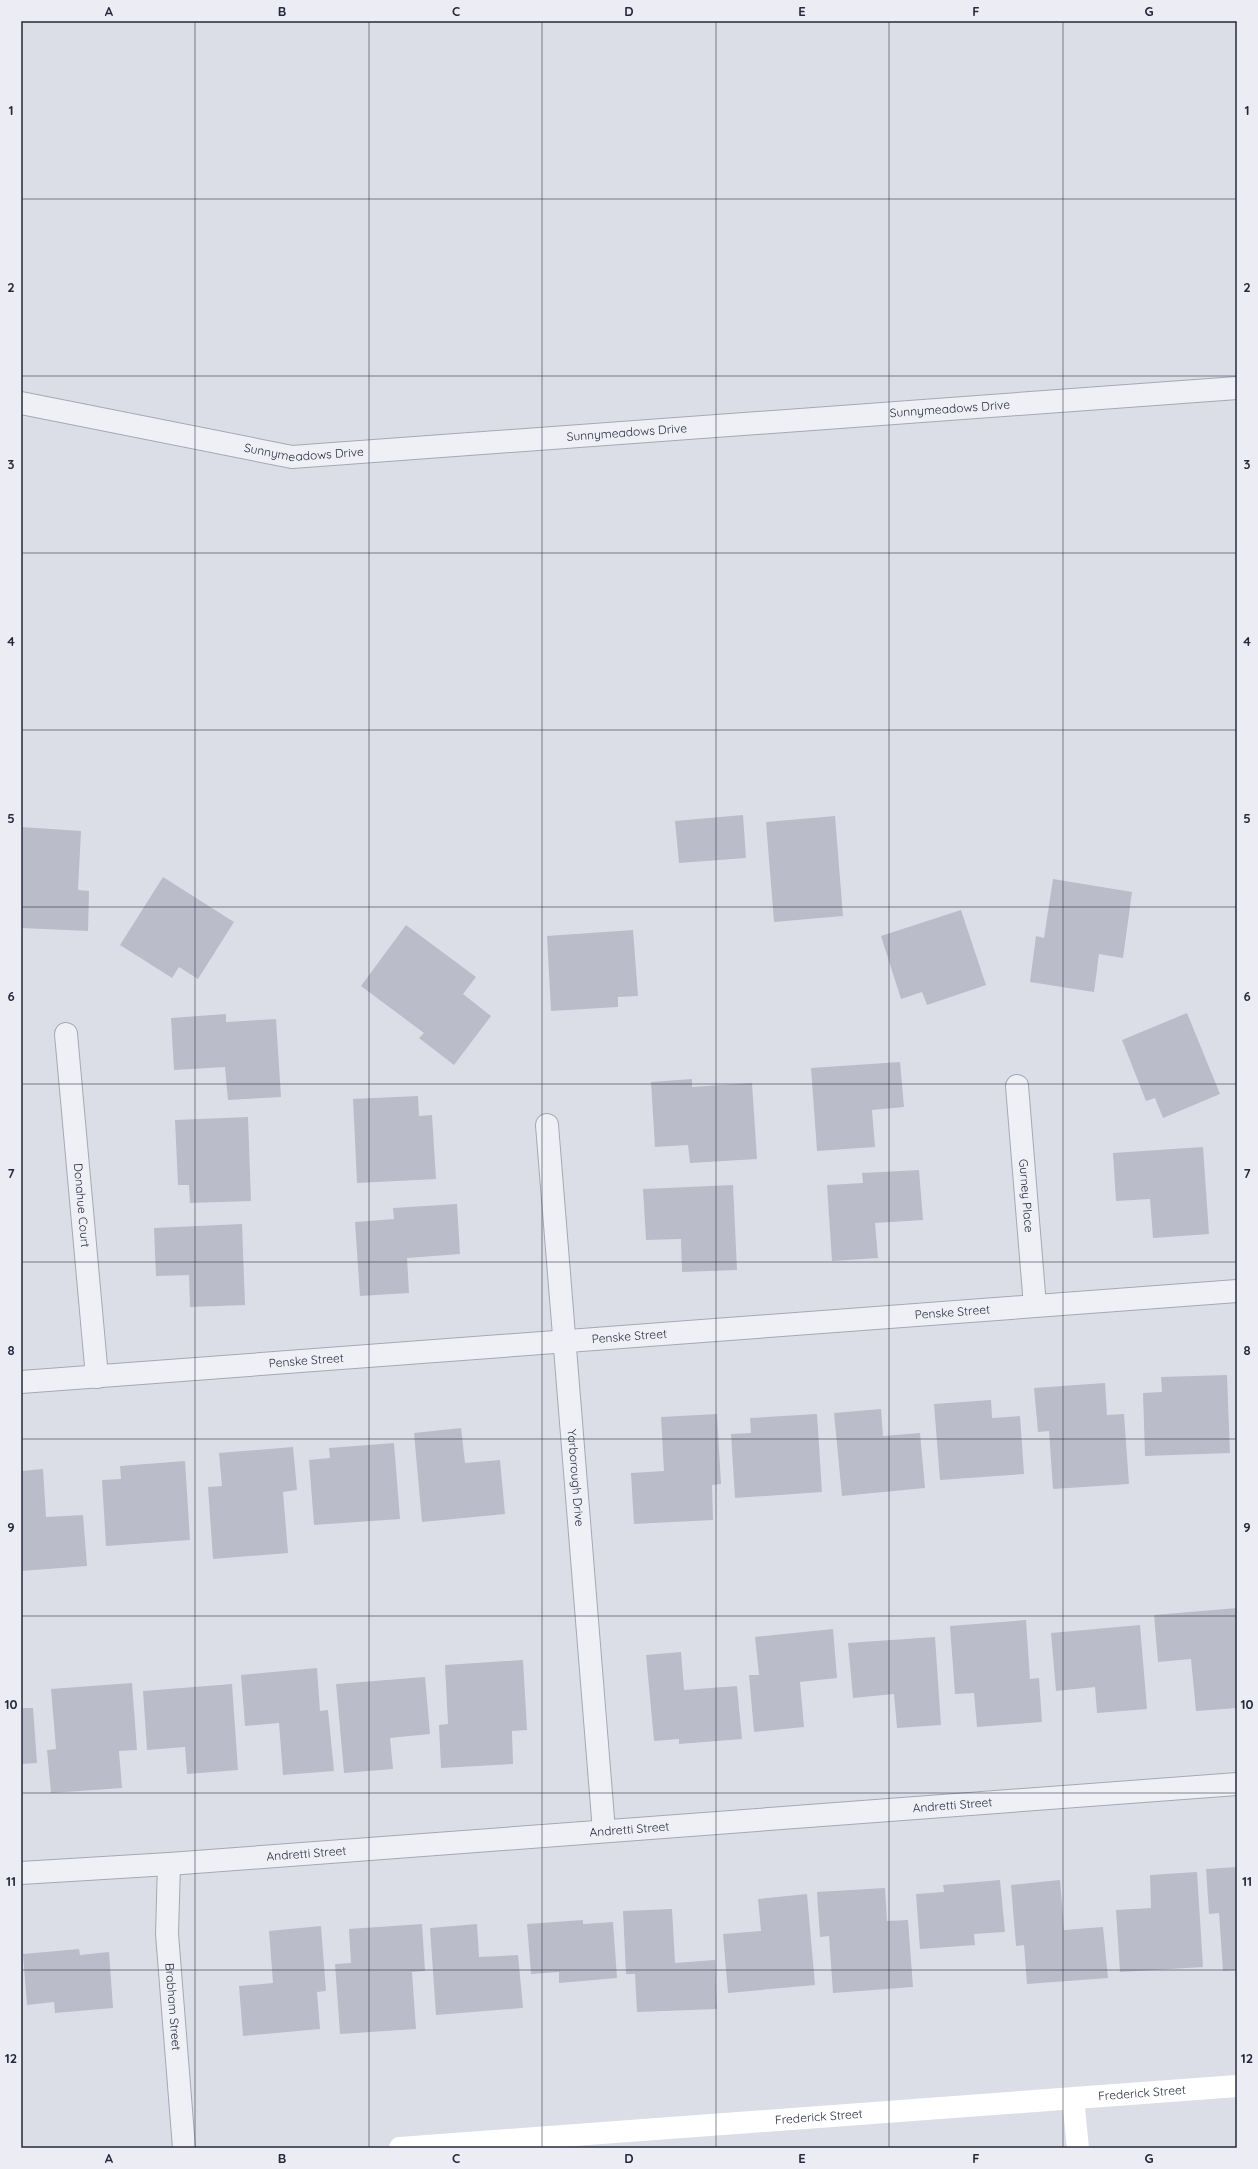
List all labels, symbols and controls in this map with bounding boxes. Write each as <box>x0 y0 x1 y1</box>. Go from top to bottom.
text: A <box>105 3 114 19</box>
text: B <box>278 3 286 19</box>
text: C <box>452 3 460 19</box>
text: D <box>624 3 634 19</box>
text: E <box>798 3 806 19</box>
text: F <box>972 3 980 19</box>
text: G <box>1144 3 1154 19</box>
text: 1 <box>8 102 14 118</box>
text: 1 <box>1244 102 1250 118</box>
text: 2 <box>7 279 15 295</box>
text: 2 <box>1243 279 1251 295</box>
street label: Sunnymeadows Drive <box>889 397 1011 420</box>
street label: Sunnymeadows Drive <box>566 420 688 444</box>
street label: Sunnymeadows Drive <box>243 440 365 465</box>
text: 3 <box>8 456 15 472</box>
text: 3 <box>1244 456 1251 472</box>
text: 4 <box>7 633 15 649</box>
text: 4 <box>1243 633 1251 649</box>
text: 5 <box>7 810 15 826</box>
text: 5 <box>1243 810 1251 826</box>
text: 6 <box>7 988 15 1004</box>
text: 6 <box>1243 988 1251 1004</box>
street label: Gurney Place <box>1016 1158 1037 1233</box>
street label: Donahue Court <box>71 1162 93 1248</box>
text: 7 <box>7 1165 15 1181</box>
text: 7 <box>1243 1165 1251 1181</box>
street label: Penske Street <box>914 1302 991 1322</box>
street label: Penske Street <box>591 1326 667 1346</box>
text: 8 <box>7 1342 15 1358</box>
text: 8 <box>1243 1342 1251 1358</box>
street label: Penske Street <box>268 1350 344 1370</box>
street label: Yarborough Drive <box>565 1429 587 1527</box>
text: 9 <box>7 1519 15 1535</box>
text: 9 <box>1243 1519 1251 1535</box>
text: 10 <box>4 1696 18 1712</box>
text: 10 <box>1240 1696 1254 1712</box>
street label: Andretti Street <box>912 1794 993 1815</box>
street label: Andretti Street <box>589 1819 670 1839</box>
street label: Andretti Street <box>266 1843 347 1864</box>
text: 11 <box>6 1873 16 1889</box>
text: 11 <box>1242 1873 1252 1889</box>
street label: Brabham Street <box>162 1962 184 2051</box>
text: 12 <box>5 2050 17 2066</box>
text: 12 <box>1241 2050 1253 2066</box>
street label: Frederick Street <box>1098 2082 1186 2103</box>
street label: Frederick Street <box>774 2106 863 2127</box>
text: A <box>105 2150 114 2166</box>
text: B <box>278 2150 286 2166</box>
text: C <box>452 2150 460 2166</box>
text: D <box>624 2150 634 2166</box>
text: E <box>798 2150 806 2166</box>
text: F <box>972 2150 980 2166</box>
text: G <box>1144 2150 1154 2166</box>

